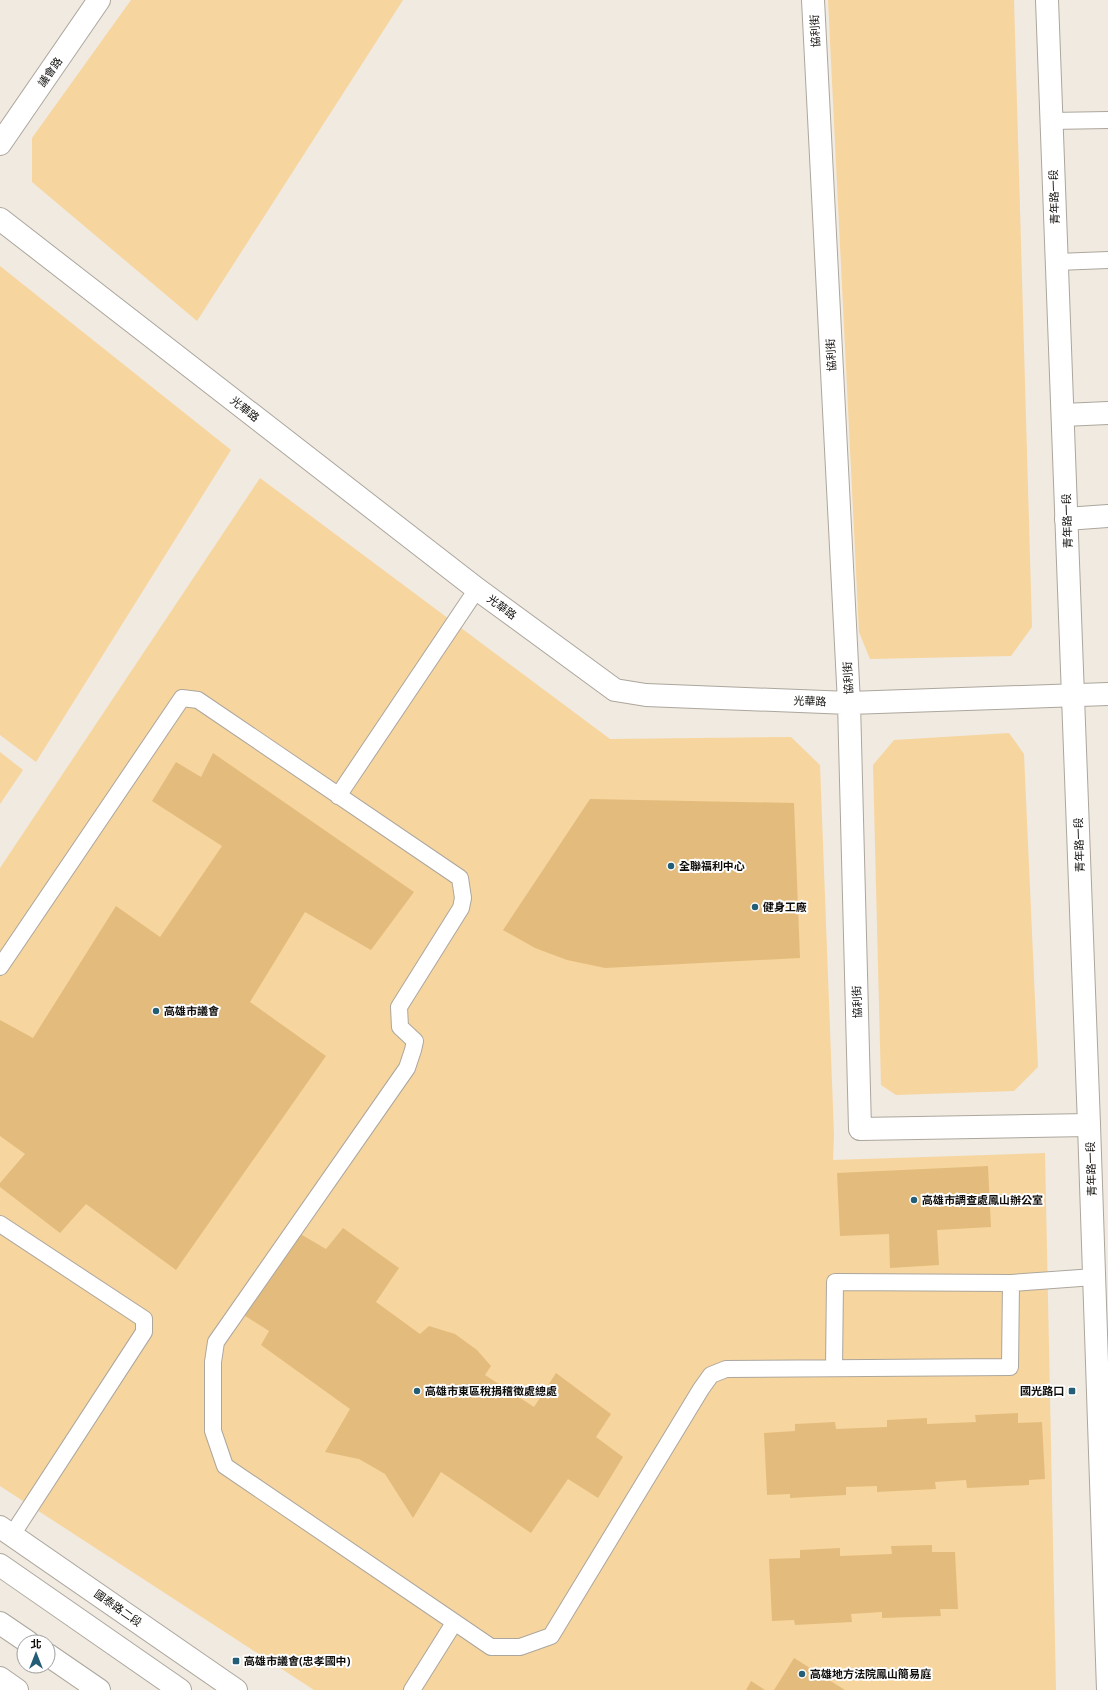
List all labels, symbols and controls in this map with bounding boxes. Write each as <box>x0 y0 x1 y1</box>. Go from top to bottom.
street label: 協利街 <box>806 14 823 48</box>
street label: 議會路 <box>34 54 65 90</box>
street label: 青年路一段 <box>1045 169 1062 225</box>
street label: 協利街 <box>822 338 839 372</box>
street label: 光華路 <box>228 393 263 425</box>
street label: 青年路一段 <box>1058 493 1075 549</box>
street label: 光華路 <box>485 591 520 622</box>
street label: 協利街 <box>839 661 856 695</box>
street label: 光華路 <box>793 692 827 709</box>
street label: 青年路一段 <box>1070 817 1087 873</box>
place label: 全聯福利中心 <box>679 858 745 873</box>
marker: 全聯福利中心 <box>666 861 676 871</box>
place label: 健身工廠 <box>763 899 807 914</box>
marker: 健身工廠 <box>750 902 760 912</box>
street label: 協利街 <box>848 985 865 1019</box>
place label: 高雄市議會 <box>164 1003 219 1018</box>
marker: 高雄市議會 <box>151 1006 161 1016</box>
street label: 青年路一段 <box>1082 1141 1099 1197</box>
place label: 高雄市調查處鳳山辦公室 <box>922 1192 1043 1207</box>
marker: 高雄市調查處鳳山辦公室 <box>909 1195 919 1205</box>
place label: 高雄市東區稅捐稽徵處總處 <box>425 1383 557 1398</box>
place label: 國光路口 <box>1020 1383 1064 1398</box>
marker: 高雄市東區稅捐稽徵處總處 <box>412 1386 422 1396</box>
marker: 國光路口 <box>1067 1386 1077 1396</box>
street label: 國泰路二段 <box>91 1586 145 1630</box>
north arrow <box>16 1634 56 1674</box>
text: 北 <box>31 1636 42 1651</box>
place label: 高雄市議會(忠孝國中) <box>244 1653 351 1668</box>
marker: 高雄市議會(忠孝國中) <box>231 1656 241 1666</box>
place label: 高雄地方法院鳳山簡易庭 <box>810 1666 931 1681</box>
marker: 高雄地方法院鳳山簡易庭 <box>797 1669 807 1679</box>

